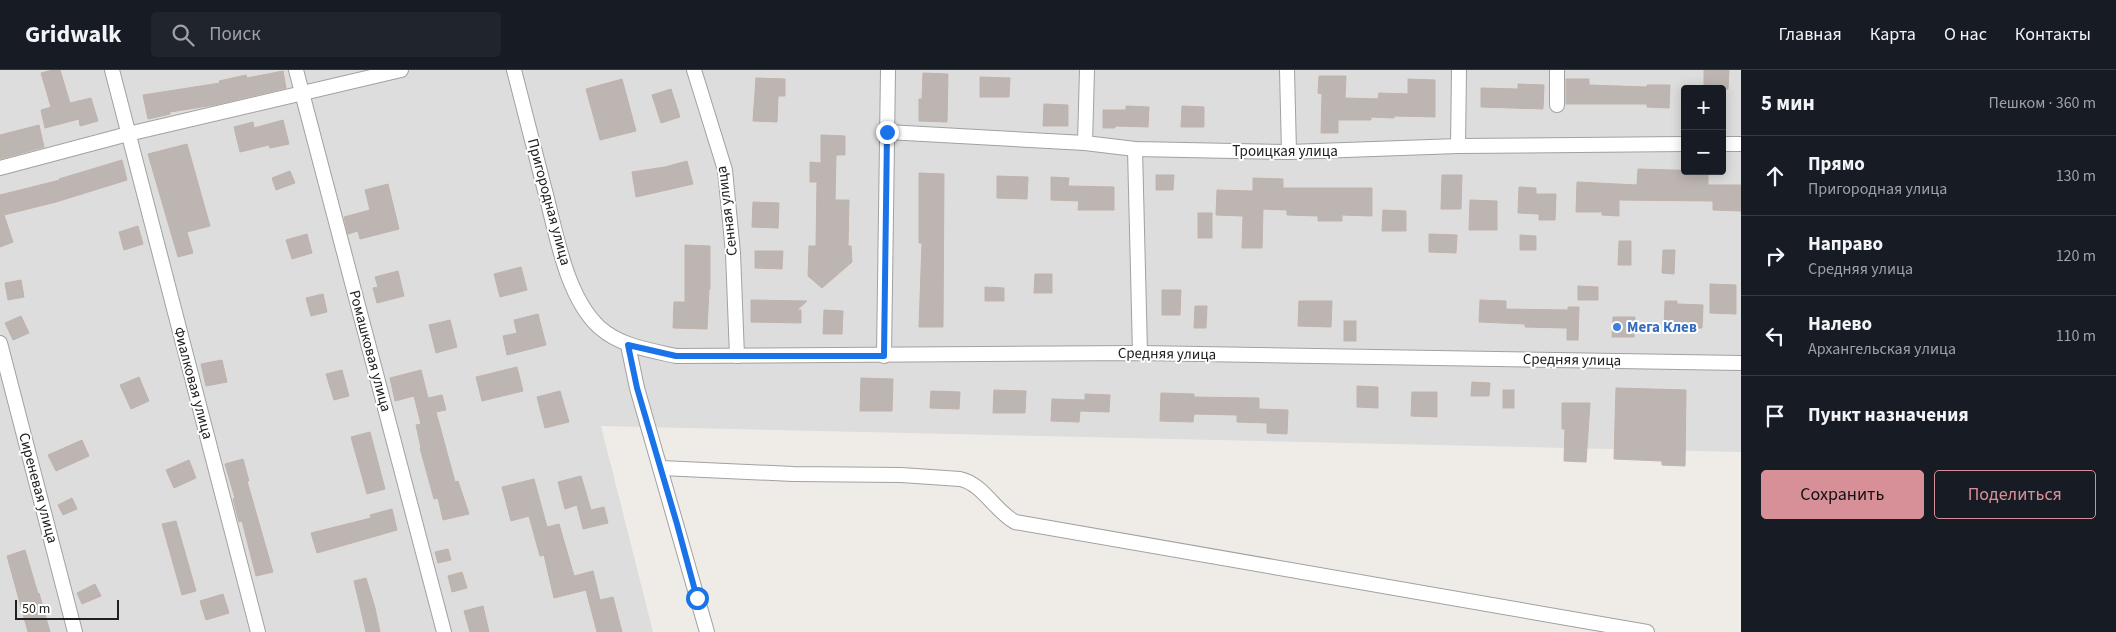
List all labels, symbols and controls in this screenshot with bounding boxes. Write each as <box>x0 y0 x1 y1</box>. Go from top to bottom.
search box <box>151 12 501 57</box>
text: Gridwalk <box>25 17 121 52</box>
icon: search <box>169 21 197 49</box>
text: Поиск <box>209 21 261 48</box>
text: Главная <box>1779 22 1842 47</box>
text: Карта <box>1870 22 1916 47</box>
text: О нас <box>1944 22 1987 47</box>
text: Контакты <box>2015 22 2091 47</box>
map controls <box>1681 85 1726 175</box>
button: + <box>1681 85 1726 130</box>
text: 5 мин <box>1761 88 1815 118</box>
text: Пешком · 360 m <box>1989 92 2096 114</box>
route end <box>876 121 899 144</box>
button: − <box>1681 130 1726 175</box>
street label: Пригородная улица <box>522 136 576 268</box>
street label: Троицкая улица <box>1232 141 1338 162</box>
text: Прямо <box>1808 151 1865 178</box>
icon: ahead <box>1761 162 1789 190</box>
street label: Сенная улица <box>711 165 743 257</box>
text: 130 m <box>2056 165 2096 187</box>
text: Пригородная улица <box>1808 178 1947 200</box>
text: Направо <box>1808 231 1883 258</box>
icon: right <box>1761 242 1789 270</box>
text: 120 m <box>2056 245 2096 267</box>
text: Средняя улица <box>1808 258 1913 280</box>
street label: Ромашковая улица <box>344 288 396 414</box>
text: Налево <box>1808 311 1872 338</box>
place label: Мега Клев <box>1627 317 1697 338</box>
marker: Мега Клев <box>1611 321 1623 333</box>
icon: left <box>1761 322 1789 350</box>
street label: Фиалковая улица <box>168 324 218 442</box>
text: 110 m <box>2056 325 2096 347</box>
text: Архангельская улица <box>1808 338 1956 360</box>
street label: Средняя улица <box>1118 343 1216 365</box>
street label: Средняя улица <box>1523 349 1621 371</box>
icon: arrive <box>1761 402 1789 430</box>
text: Пункт назначения <box>1808 402 1969 429</box>
street label: Сиреневая улица <box>13 430 63 546</box>
button: Сохранить <box>1761 470 1924 519</box>
button: Поделиться <box>1934 470 2096 519</box>
route start <box>686 587 709 610</box>
scale bar <box>15 597 119 620</box>
text: 50 m <box>22 599 50 619</box>

